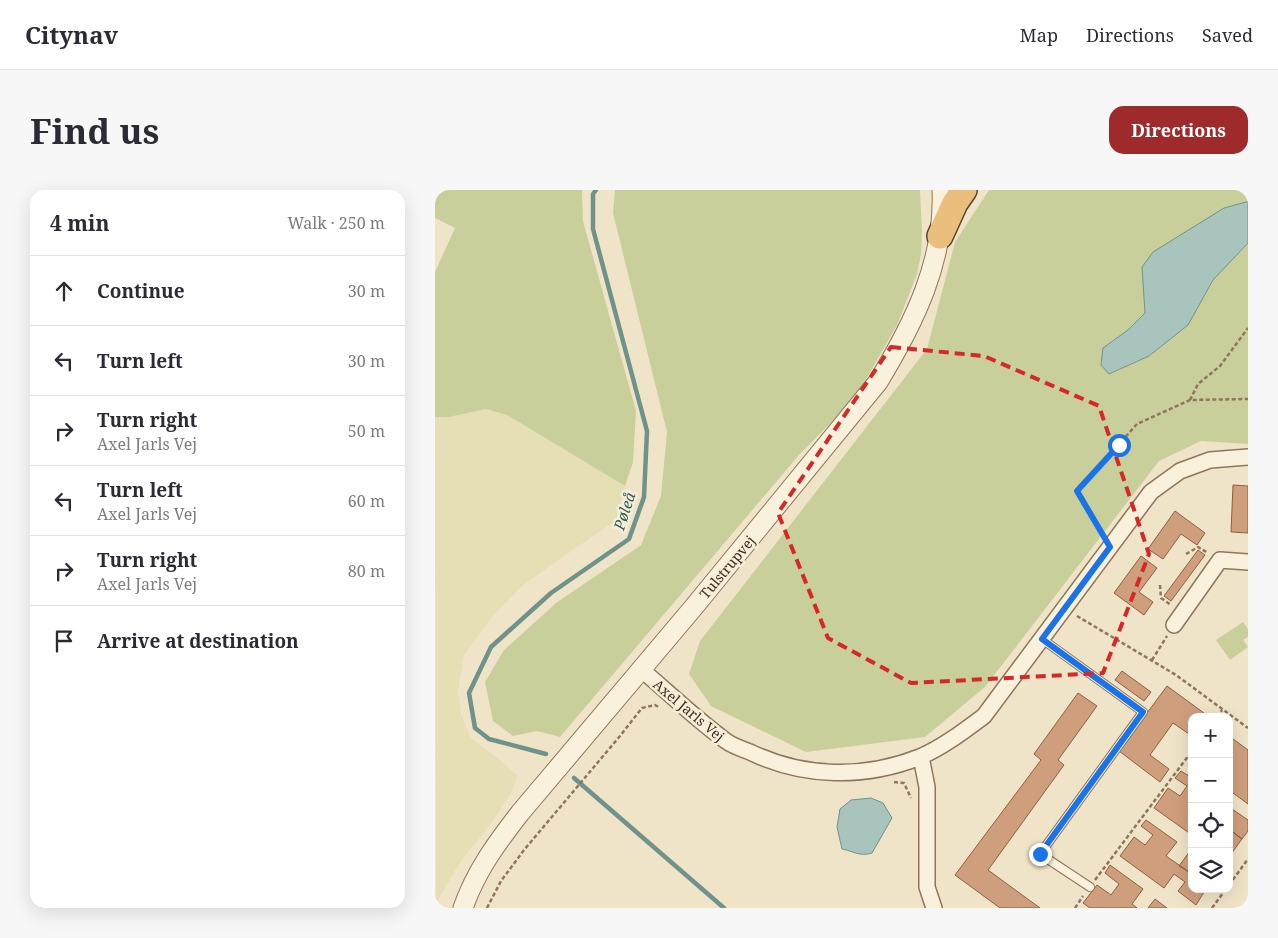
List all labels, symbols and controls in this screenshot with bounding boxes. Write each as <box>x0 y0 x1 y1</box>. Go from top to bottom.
text: Citynav <box>25 18 118 51</box>
text: Map <box>1020 23 1058 47</box>
text: Directions <box>1086 23 1174 47</box>
text: Saved <box>1202 23 1253 47</box>
button: Directions <box>1109 106 1248 154</box>
text: Find us <box>30 107 159 154</box>
text: 4 min <box>50 209 109 237</box>
text: Walk · 250 m <box>288 212 385 234</box>
icon: ahead <box>50 277 78 305</box>
text: Continue <box>97 278 185 304</box>
text: 30 m <box>348 280 385 302</box>
icon: left <box>50 347 78 375</box>
text: Turn left <box>97 348 183 374</box>
text: 30 m <box>348 350 385 372</box>
text: Turn right <box>97 407 197 433</box>
icon: right <box>50 417 78 445</box>
text: 50 m <box>348 420 385 442</box>
text: Axel Jarls Vej <box>97 433 197 455</box>
route start <box>1108 434 1131 457</box>
text: Turn left <box>97 477 183 503</box>
icon: left <box>50 487 78 515</box>
water label: Pøleå <box>608 489 640 533</box>
text: 60 m <box>348 490 385 512</box>
text: Axel Jarls Vej <box>97 503 197 525</box>
street label: Tulstrupvej <box>695 531 759 603</box>
text: Turn right <box>97 547 197 573</box>
icon: right <box>50 557 78 585</box>
text: 80 m <box>348 560 385 582</box>
text: Axel Jarls Vej <box>97 573 197 595</box>
icon: arrive <box>50 627 78 655</box>
text: Arrive at destination <box>97 628 299 654</box>
street label: Axel Jarls Vej <box>649 675 729 745</box>
map controls <box>1188 713 1233 893</box>
button: + <box>1188 713 1233 758</box>
button: − <box>1188 758 1233 803</box>
button: locate <box>1188 803 1233 848</box>
route end <box>1029 843 1052 866</box>
button: layers <box>1188 848 1233 893</box>

